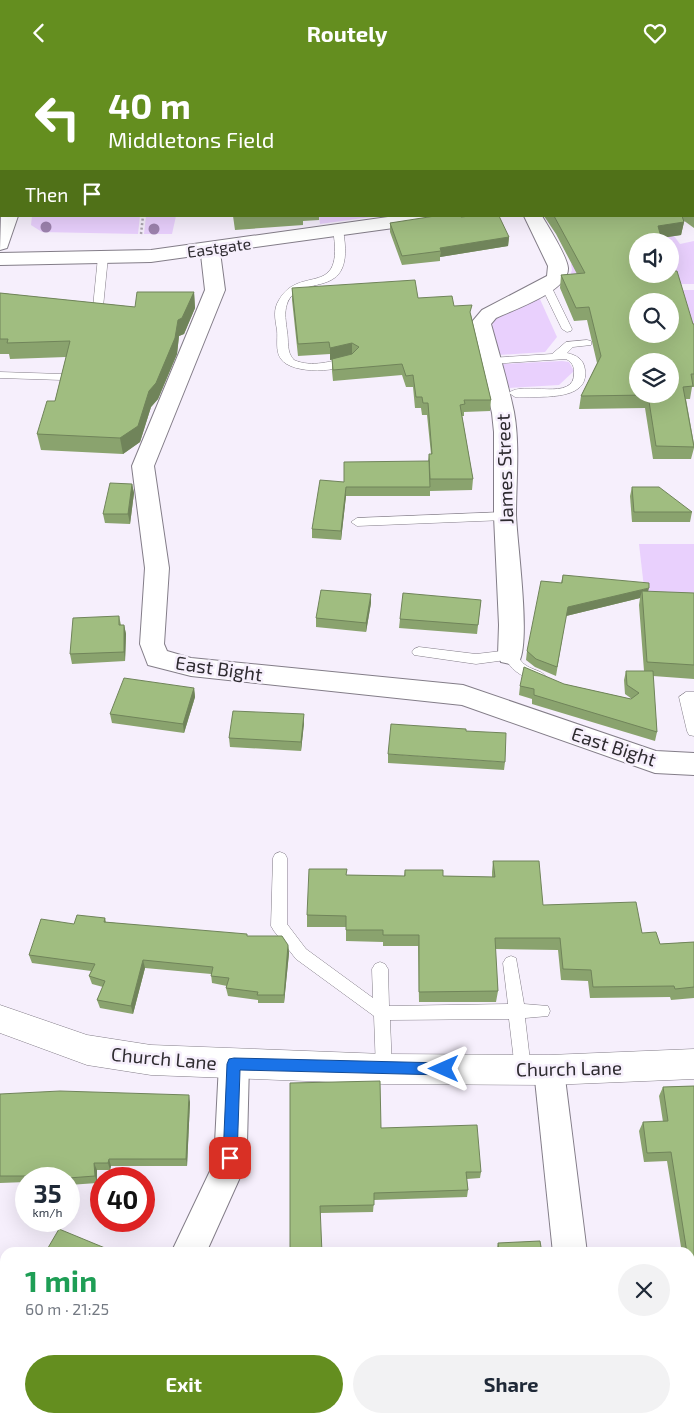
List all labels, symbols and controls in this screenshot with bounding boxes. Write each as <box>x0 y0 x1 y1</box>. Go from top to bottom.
icon: back <box>25 19 53 47</box>
icon: heart <box>641 19 669 47</box>
text: Routely <box>307 20 387 46</box>
text: 40 m <box>108 84 191 126</box>
icon: left <box>25 85 90 150</box>
text: Middletons Field <box>108 126 274 152</box>
icon: arrive <box>78 180 106 208</box>
text: Then <box>25 183 68 206</box>
street label: Eastgate <box>186 233 252 261</box>
map controls <box>629 233 679 403</box>
button: sound <box>629 233 679 283</box>
button: search <box>629 293 679 343</box>
button: layers <box>629 353 679 403</box>
street label: James Street <box>491 413 517 525</box>
street label: East Bight <box>174 651 264 685</box>
street label: East Bight <box>569 722 659 770</box>
street label: Church Lane <box>110 1042 218 1074</box>
position arrow <box>417 1042 469 1094</box>
street label: Church Lane <box>516 1056 622 1080</box>
pin <box>209 1137 251 1179</box>
icon: arrive <box>216 1144 244 1172</box>
speed limit sign: 40 <box>90 1167 155 1232</box>
text: 35 <box>34 1178 61 1208</box>
text: km/h <box>33 1205 62 1219</box>
text: 1 min <box>25 1262 97 1298</box>
button: close <box>618 1264 670 1316</box>
text: 60 m · 21:25 <box>25 1299 109 1318</box>
button: Exit <box>25 1355 343 1413</box>
button: Share <box>353 1355 670 1413</box>

